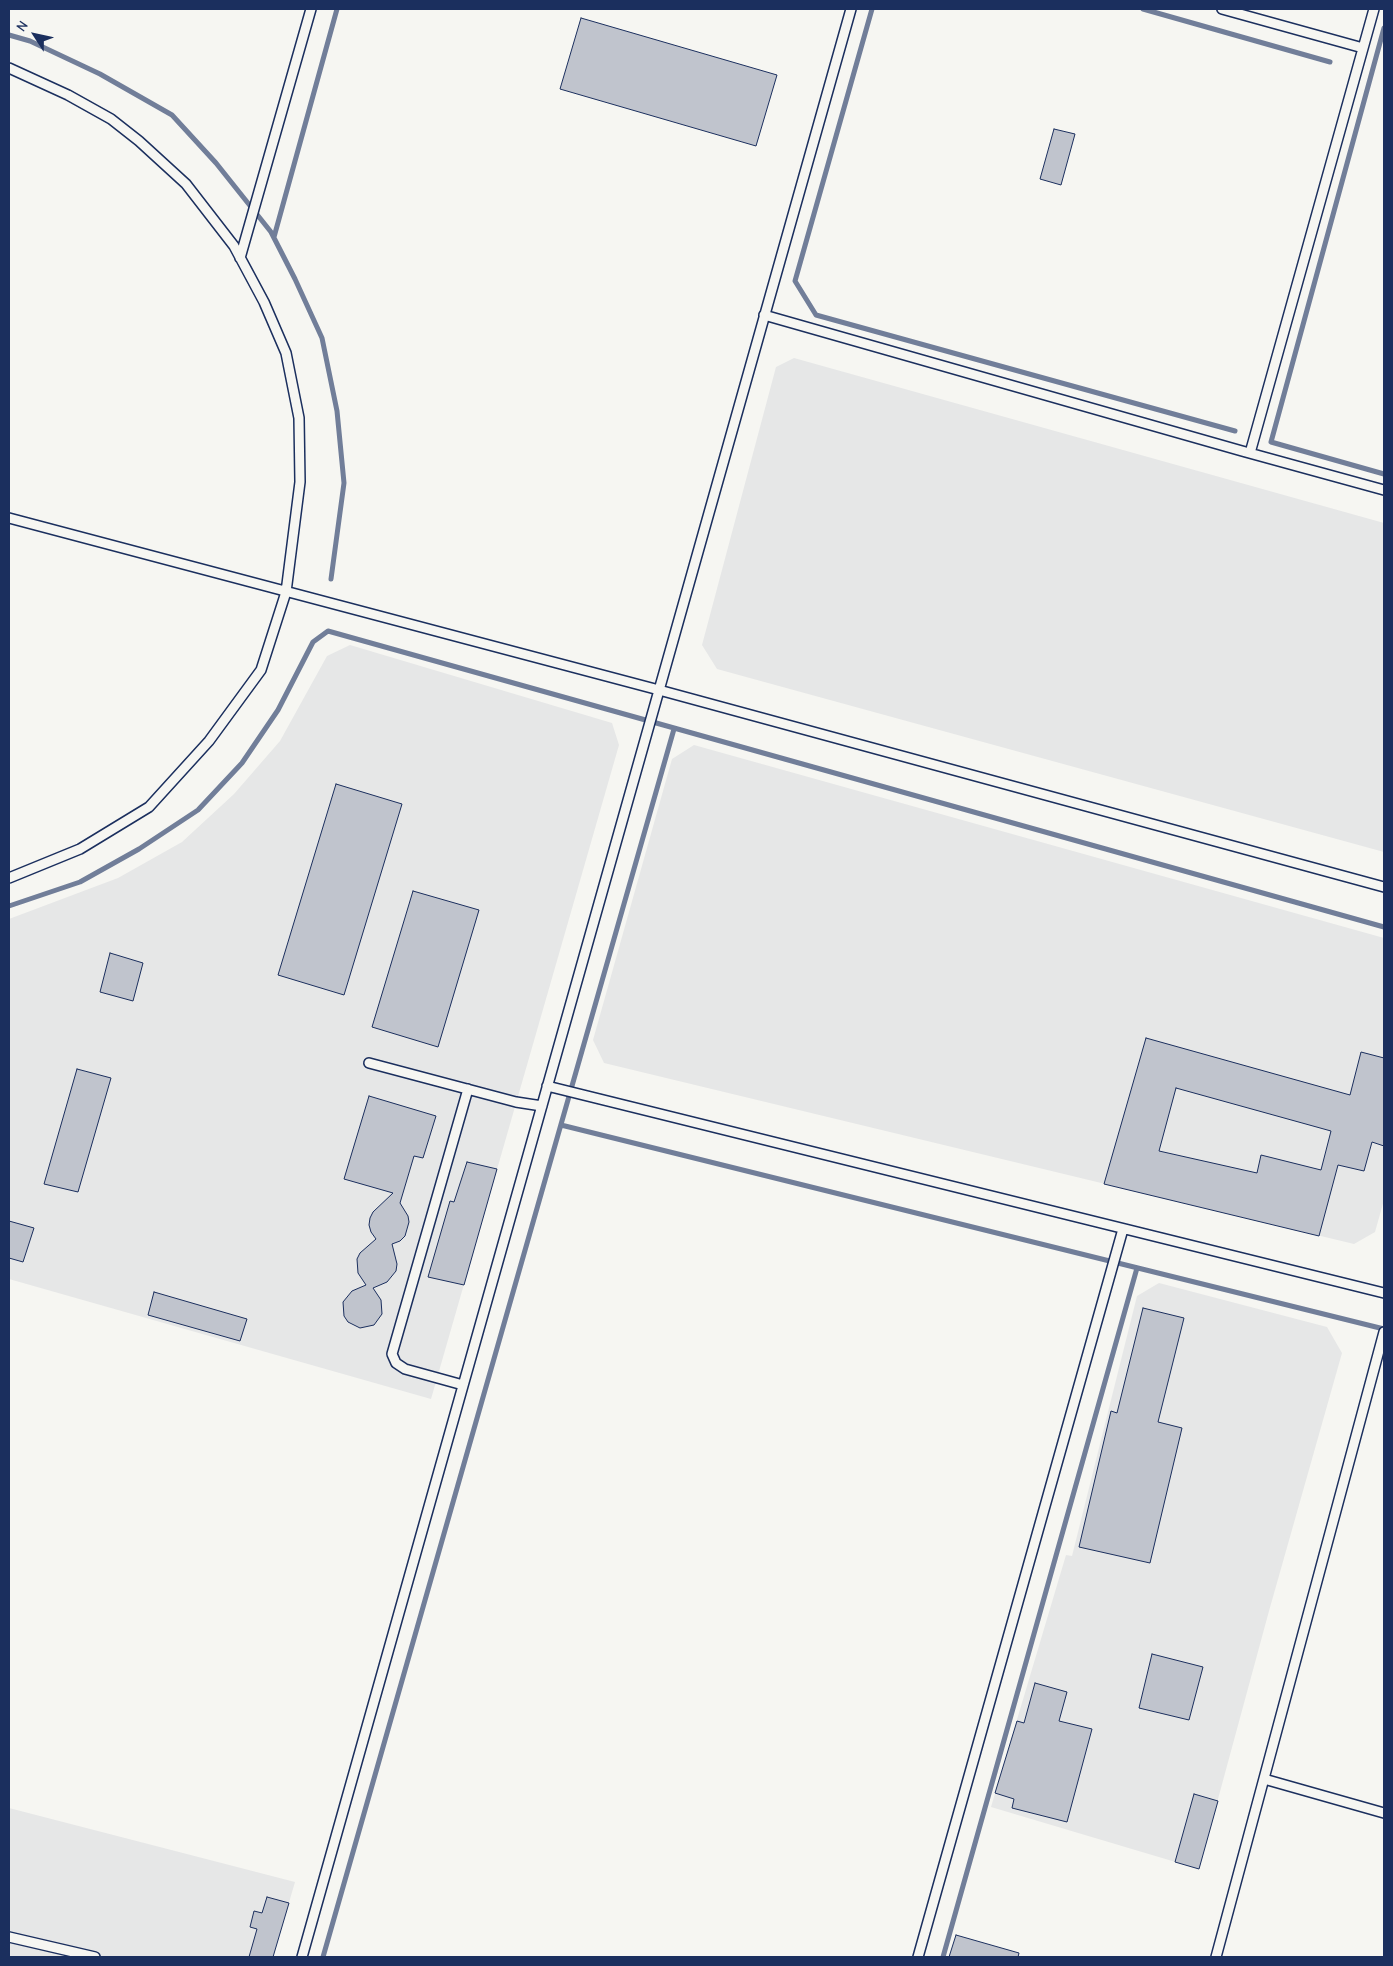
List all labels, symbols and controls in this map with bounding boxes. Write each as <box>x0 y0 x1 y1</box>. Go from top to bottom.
north arrow <box>10 10 60 60</box>
text: N <box>13 17 32 35</box>

